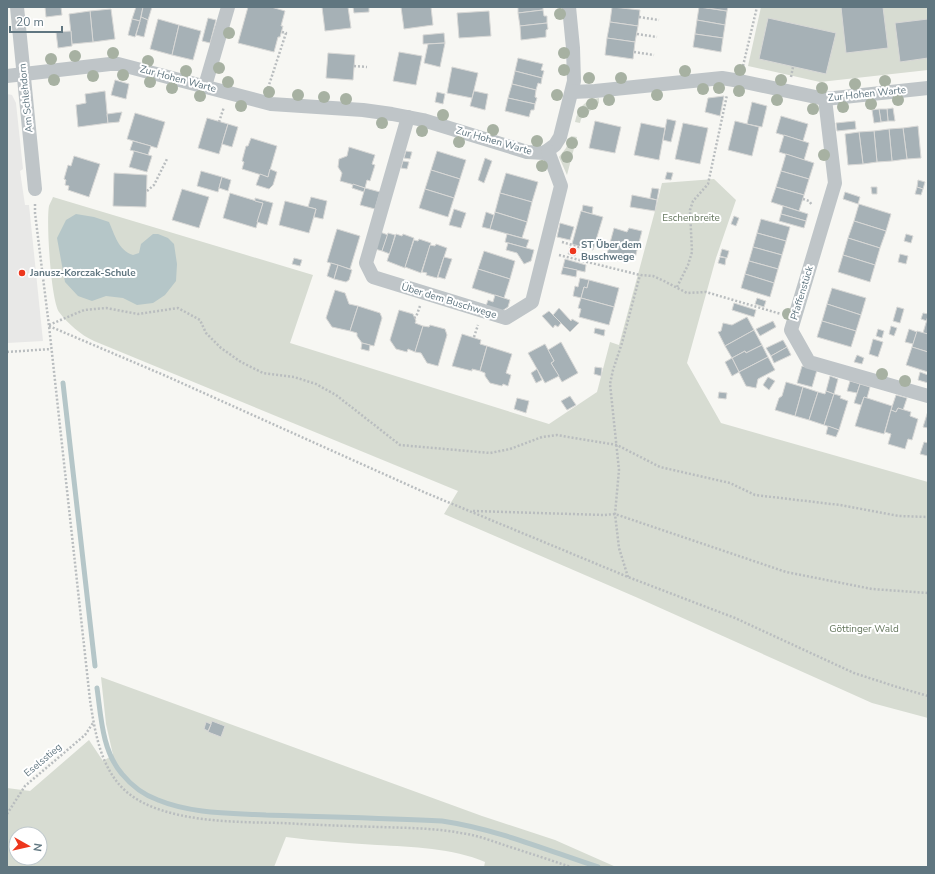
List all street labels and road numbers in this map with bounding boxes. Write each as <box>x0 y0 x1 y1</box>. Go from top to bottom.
street label: Zur Hohen Warte <box>138 62 218 96</box>
street label: Am Schlehdorn <box>15 63 37 133</box>
street label: Zur Hohen Warte <box>827 83 907 105</box>
street label: Zur Hohen Warte <box>454 123 534 159</box>
street label: Pfaffenstück <box>787 263 817 322</box>
street label: Über dem Buschwege <box>400 280 498 322</box>
street label: Eselsstieg <box>21 740 65 780</box>

